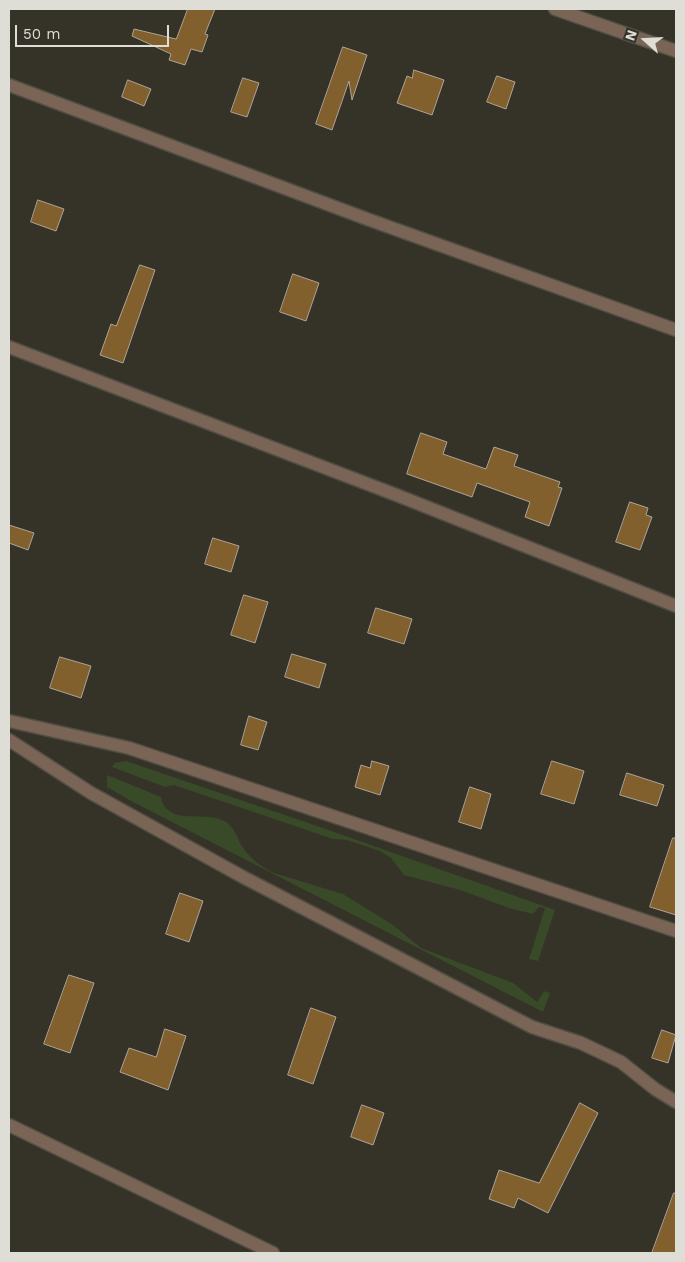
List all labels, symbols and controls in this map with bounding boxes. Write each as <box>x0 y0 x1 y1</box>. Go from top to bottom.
scale bar <box>18 15 171 47</box>
north arrow <box>620 15 670 65</box>
text: 50 m <box>23 25 60 43</box>
text: N <box>622 28 640 43</box>

